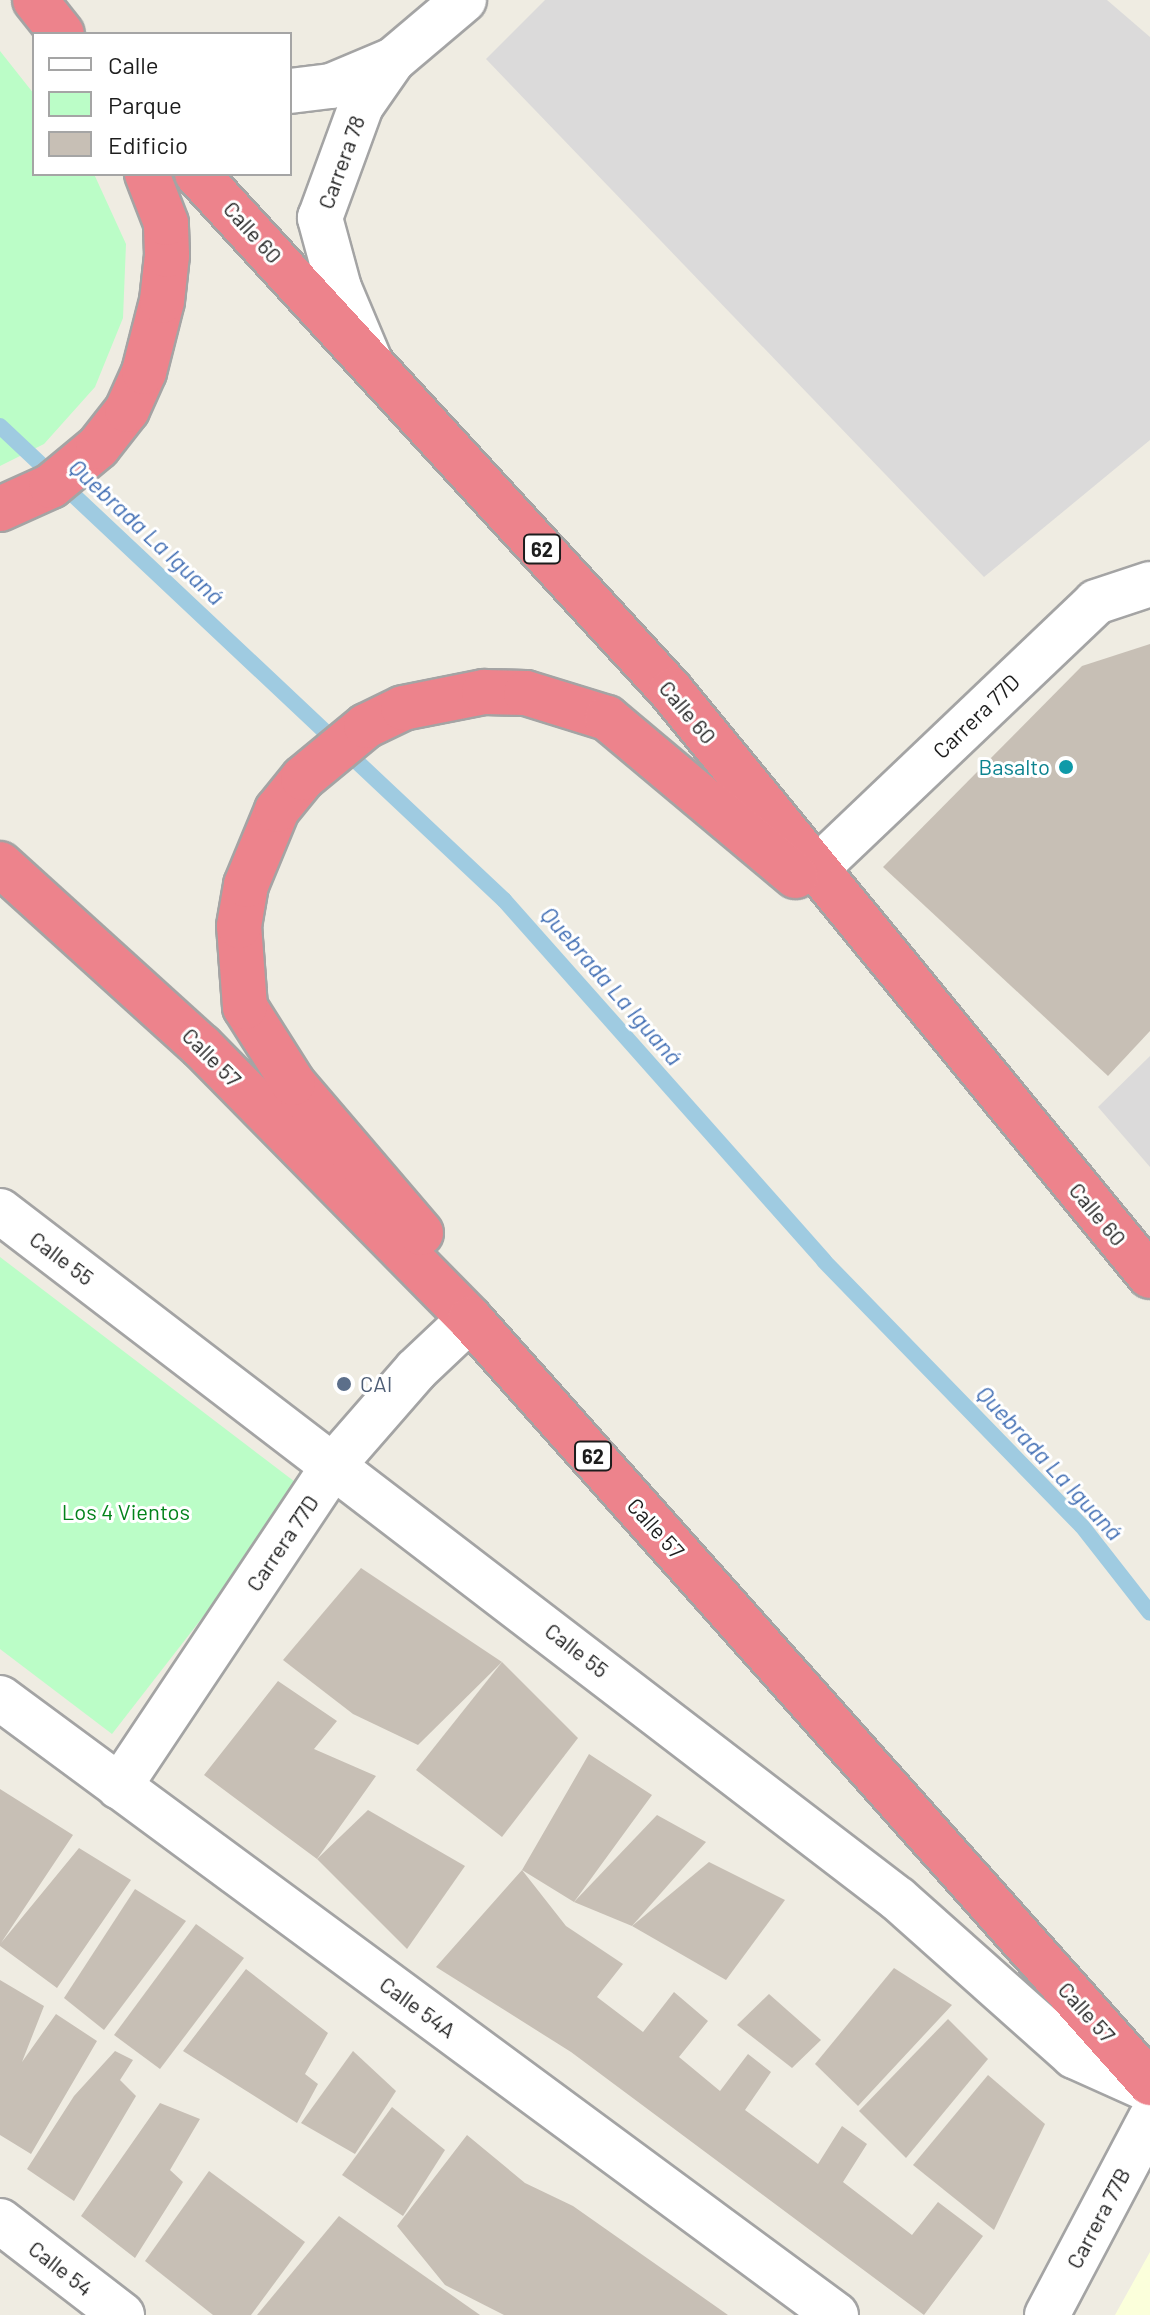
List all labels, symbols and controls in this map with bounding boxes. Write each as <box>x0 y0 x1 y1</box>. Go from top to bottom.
legend <box>32 32 292 176</box>
text: Calle <box>108 50 159 79</box>
text: Parque <box>108 90 182 119</box>
street label: Carrera 78 <box>312 112 370 212</box>
text: Edificio <box>108 130 188 159</box>
street label: Calle 60 <box>218 196 288 268</box>
water label: Quebrada La Iguaná <box>64 452 230 610</box>
road number: 62 <box>522 533 562 565</box>
street label: Carrera 77D <box>927 668 1025 764</box>
street label: Calle 60 <box>654 675 722 749</box>
place label: Basalto <box>979 754 1050 780</box>
marker: Basalto <box>1057 758 1075 776</box>
water label: Quebrada La Iguaná <box>535 900 689 1070</box>
street label: Calle 57 <box>177 1022 247 1092</box>
street label: Calle 60 <box>1064 1177 1132 1251</box>
street label: Calle 55 <box>25 1225 99 1291</box>
place label: CAI <box>360 1371 392 1397</box>
marker: CAI <box>335 1375 353 1393</box>
water label: Quebrada La Iguaná <box>971 1379 1129 1545</box>
road number: 62 <box>573 1440 613 1472</box>
street label: Carrera 77D <box>240 1490 324 1596</box>
street label: Calle 57 <box>622 1492 690 1564</box>
park label: Los 4 Vientos <box>62 1499 190 1525</box>
street label: Calle 55 <box>540 1617 614 1683</box>
street label: Calle 54A <box>375 1971 461 2043</box>
street label: Calle 57 <box>1053 1976 1121 2048</box>
street label: Carrera 77B <box>1060 2163 1136 2273</box>
street label: Calle 54 <box>24 2235 98 2301</box>

